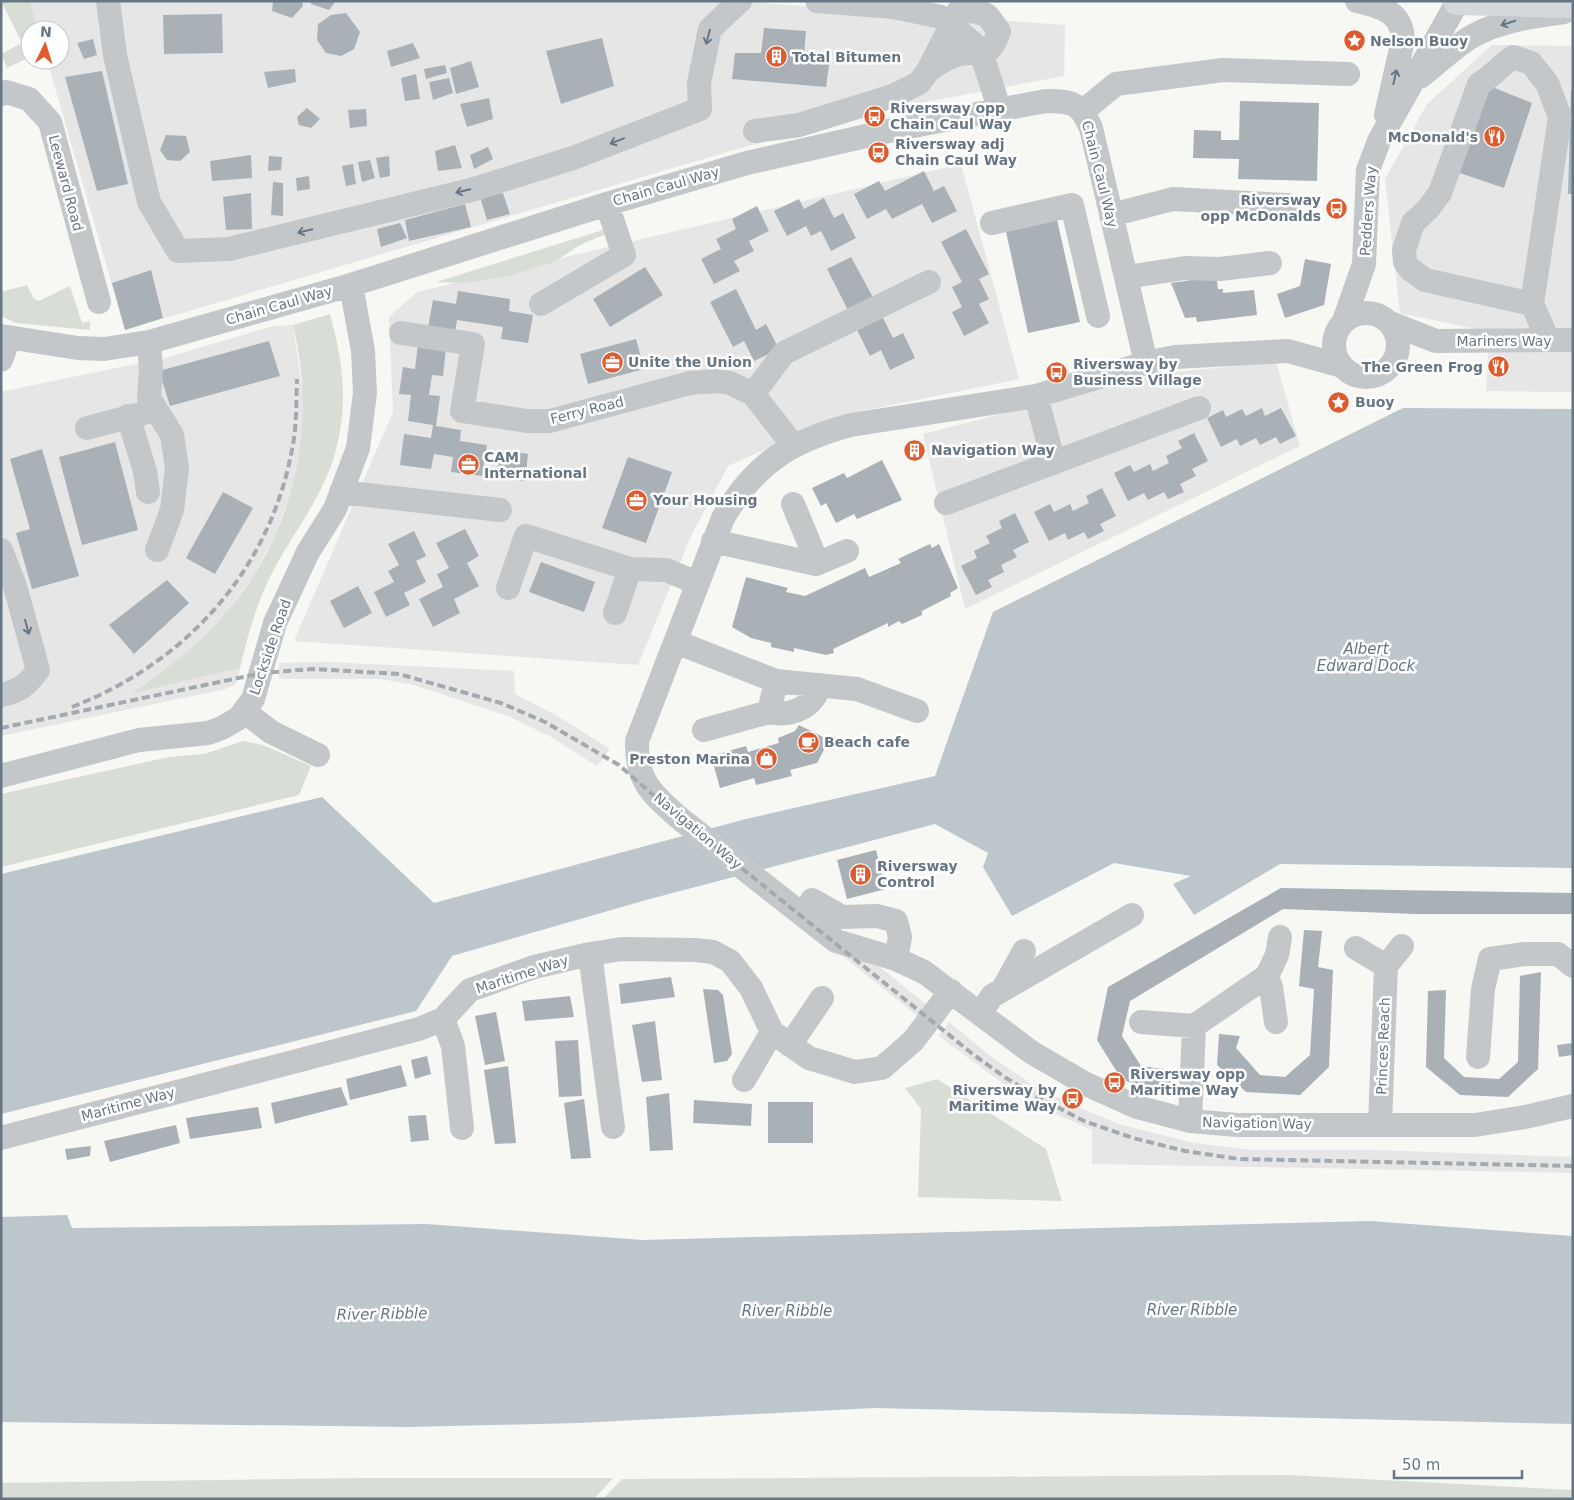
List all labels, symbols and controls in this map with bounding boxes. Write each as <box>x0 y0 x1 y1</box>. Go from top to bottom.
one-way arrow <box>1501 19 1516 28</box>
north arrow <box>20 20 70 70</box>
text: N <box>40 24 52 40</box>
one-way arrow <box>703 29 712 45</box>
place icon: Nelson Buoy <box>1342 29 1366 53</box>
place label: Nelson Buoy <box>1370 33 1468 49</box>
building icon: Total Bitumen <box>764 45 788 69</box>
place label: Total Bitumen <box>792 49 901 65</box>
one-way arrow <box>1391 69 1400 85</box>
place label: Riversway opp Chain Caul Way <box>890 100 1012 132</box>
bus stop icon: Riversway opp Chain Caul Way <box>862 104 886 128</box>
street label: Chain Caul Way <box>1079 119 1121 229</box>
restaurant icon: McDonald's <box>1482 125 1506 149</box>
place label: McDonald's <box>1388 129 1478 145</box>
street label: Leeward Road <box>45 133 87 233</box>
place label: Riversway adj Chain Caul Way <box>895 136 1017 168</box>
one-way arrow <box>610 137 625 147</box>
bus stop icon: Riversway adj Chain Caul Way <box>867 140 891 164</box>
street label: Chain Caul Way <box>611 163 721 209</box>
street label: Pedders Way <box>1357 165 1379 257</box>
one-way arrow <box>455 187 471 197</box>
place label: Riversway opp McDonalds <box>1200 192 1321 224</box>
bus stop icon: Riversway opp McDonalds <box>1325 196 1349 220</box>
one-way arrow <box>297 227 313 236</box>
street label: Chain Caul Way <box>224 282 334 328</box>
street label: Mariners Way <box>1456 333 1552 349</box>
office icon: Unite the Union <box>600 350 624 374</box>
place label: Unite the Union <box>628 354 752 370</box>
restaurant icon: The Green Frog <box>1487 355 1511 379</box>
place label: Riversway by Business Village <box>1073 356 1202 388</box>
place label: The Green Frog <box>1362 359 1483 375</box>
bus stop icon: Riversway by Business Village <box>1045 360 1069 384</box>
place icon: Buoy <box>1327 390 1351 414</box>
street label: Ferry Road <box>549 393 625 427</box>
place label: Buoy <box>1355 394 1394 410</box>
building icon: Navigation Way <box>903 438 927 462</box>
place label: Navigation Way <box>931 442 1055 458</box>
place label: CAM International <box>484 449 587 481</box>
office icon: CAM International <box>456 453 480 477</box>
office icon: Your Housing <box>625 488 649 512</box>
place label: Your Housing <box>652 492 758 508</box>
street label: Lockside Road <box>246 597 294 697</box>
one-way arrow <box>22 619 32 635</box>
water label: Albert Edward Dock <box>1317 640 1417 675</box>
cafe icon: Beach cafe <box>796 730 820 754</box>
place label: Beach cafe <box>824 734 910 750</box>
shop icon: Preston Marina <box>754 747 778 771</box>
place label: Preston Marina <box>629 751 750 767</box>
street label: Navigation Way <box>651 790 745 872</box>
place label: Riversway Control <box>877 858 958 890</box>
building icon: Riversway Control <box>849 862 873 886</box>
street label: Maritime Way <box>474 952 570 996</box>
street label: Princes Reach <box>1373 997 1393 1095</box>
place label: Riversway opp Maritime Way <box>1130 1066 1245 1098</box>
bus stop icon: Riversway opp Maritime Way <box>1102 1070 1126 1094</box>
place label: Riversway by Maritime Way <box>948 1082 1057 1114</box>
street label: Maritime Way <box>79 1084 177 1124</box>
bus stop icon: Riversway by Maritime Way <box>1061 1086 1085 1110</box>
street label: Navigation Way <box>1202 1114 1312 1132</box>
water label: River Ribble <box>1147 1301 1237 1319</box>
water label: River Ribble <box>742 1302 832 1320</box>
water label: River Ribble <box>337 1304 427 1324</box>
scale bar <box>1394 1448 1522 1480</box>
text: 50 m <box>1402 1456 1440 1474</box>

